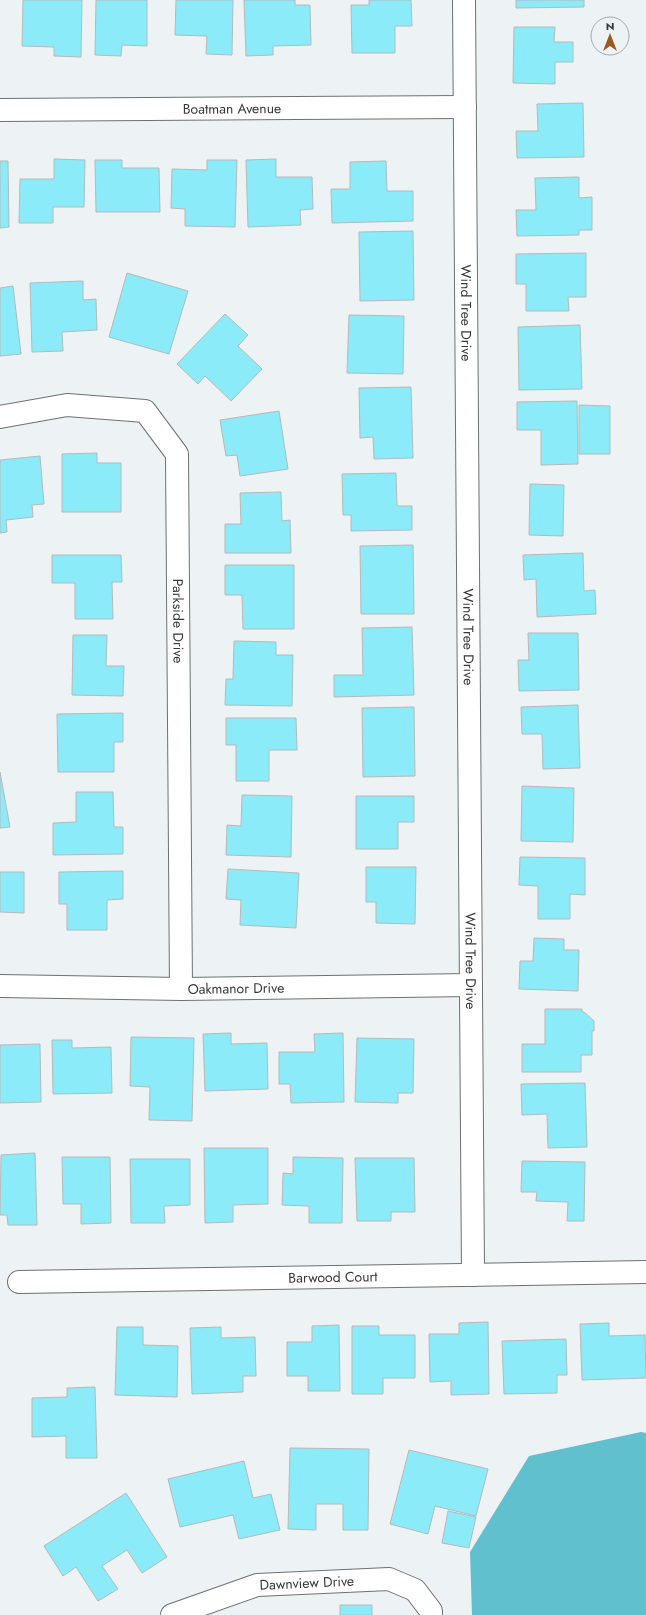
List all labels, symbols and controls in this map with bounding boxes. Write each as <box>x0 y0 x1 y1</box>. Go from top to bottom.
north arrow <box>590 16 630 56</box>
text: N <box>606 18 614 34</box>
street label: Boatman Avenue <box>183 98 281 119</box>
street label: Wind Tree Drive <box>456 265 477 361</box>
street label: Parkside Drive <box>168 579 189 664</box>
street label: Wind Tree Drive <box>458 588 479 685</box>
street label: Wind Tree Drive <box>460 912 481 1009</box>
street label: Oakmanor Drive <box>187 978 285 999</box>
street label: Barwood Court <box>288 1266 378 1288</box>
street label: Dawnview Drive <box>259 1571 355 1595</box>

